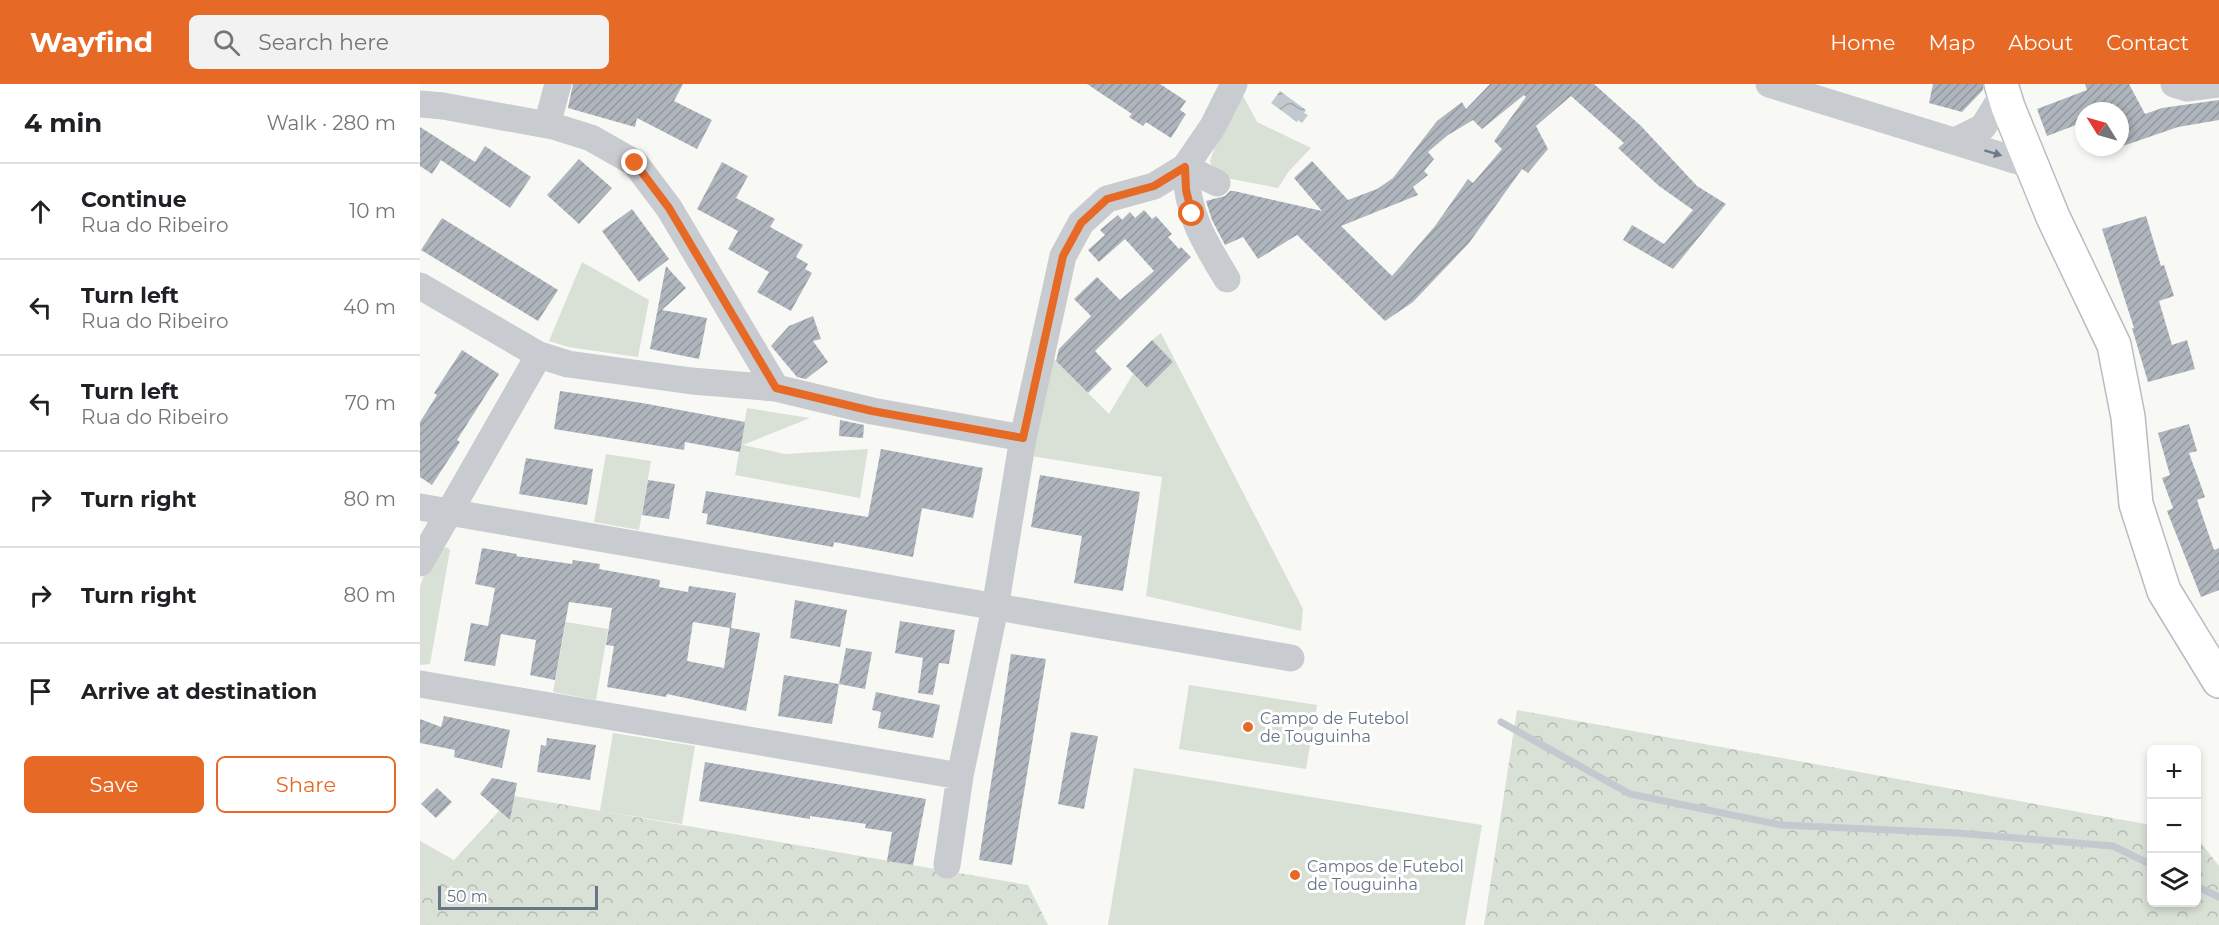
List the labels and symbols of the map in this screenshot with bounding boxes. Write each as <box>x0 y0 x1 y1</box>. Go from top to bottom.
north arrow <box>2075 102 2129 156</box>
route end <box>621 149 647 175</box>
one-way arrow <box>1984 149 2002 158</box>
route start <box>1178 200 1204 226</box>
place label: Campo de Futebol de Touguinha <box>1260 709 1409 746</box>
marker: Campo de Futebol de Touguinha <box>1241 720 1255 734</box>
place label: Campos de Futebol de Touguinha <box>1307 857 1464 894</box>
marker: Campos de Futebol de Touguinha <box>1288 868 1302 882</box>
scale bar <box>438 883 598 910</box>

